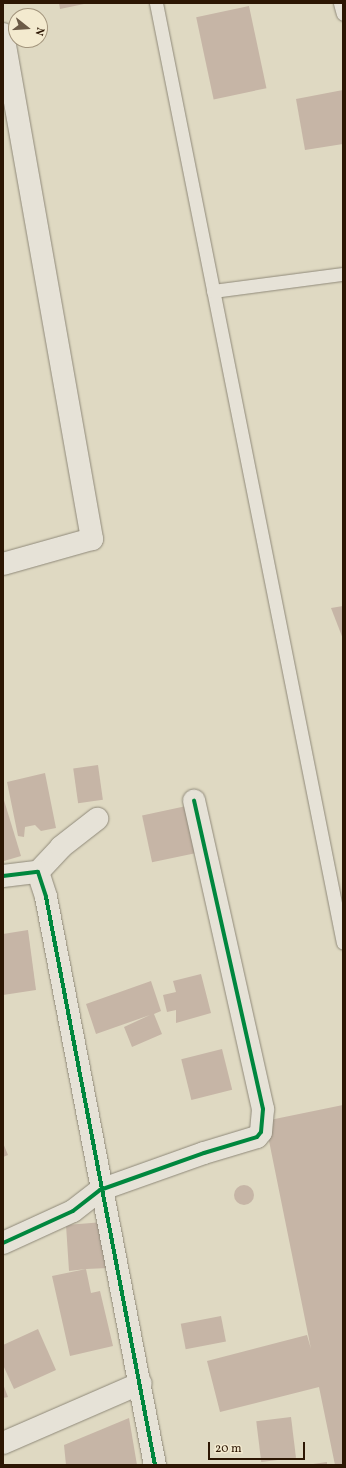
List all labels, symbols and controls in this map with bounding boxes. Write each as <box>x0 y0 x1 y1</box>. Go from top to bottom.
north arrow <box>8 8 48 48</box>
text: N <box>31 25 47 37</box>
scale bar <box>210 1434 307 1460</box>
text: 20 m <box>215 1441 242 1457</box>

